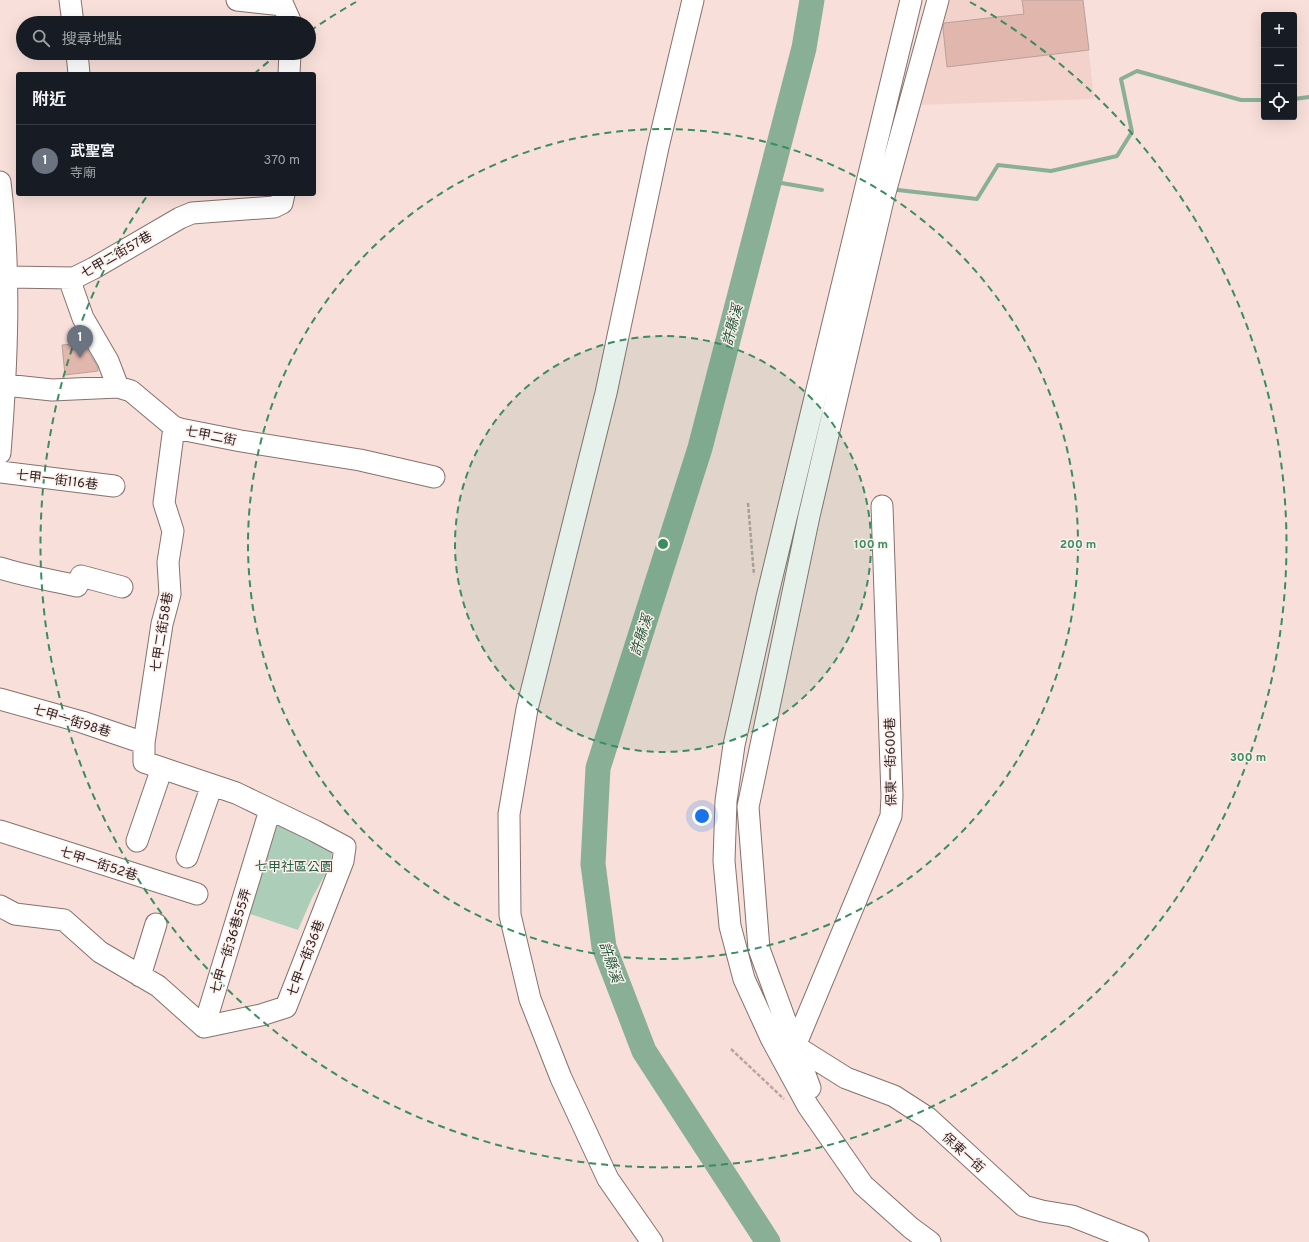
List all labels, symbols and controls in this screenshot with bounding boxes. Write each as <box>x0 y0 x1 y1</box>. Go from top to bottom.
map controls <box>1261 12 1297 120</box>
button: + <box>1261 12 1297 48</box>
search box <box>16 16 316 60</box>
icon: search <box>30 27 52 49</box>
text: 搜尋地點 <box>62 31 122 50</box>
button: − <box>1261 48 1297 84</box>
button: locate <box>1261 84 1297 120</box>
text: 附近 <box>32 90 66 112</box>
text: 武聖宮 <box>70 143 115 162</box>
text: 1 <box>42 153 48 169</box>
text: 370 m <box>263 153 300 169</box>
text: 寺廟 <box>70 166 96 182</box>
street label: 七甲二街57巷 <box>78 229 156 283</box>
water label: 許縣溪 <box>720 301 748 348</box>
pin: 1 <box>67 325 93 358</box>
street label: 七甲二街 <box>184 424 238 450</box>
street label: 七甲一街116巷 <box>15 468 99 494</box>
centre of rings <box>656 537 670 551</box>
text: 100 m <box>854 537 888 553</box>
text: 200 m <box>1060 537 1096 553</box>
street label: 七甲二街58巷 <box>149 591 177 674</box>
water label: 許縣溪 <box>628 611 658 658</box>
street label: 七甲一街98巷 <box>30 702 112 741</box>
street label: 保東一街600巷 <box>883 717 901 807</box>
text: 300 m <box>1230 750 1266 766</box>
your location <box>692 806 712 826</box>
street label: 七甲一街52巷 <box>57 845 139 885</box>
park label: 七甲社區公園 <box>255 860 333 876</box>
street label: 七甲一街36巷55弄 <box>208 887 256 996</box>
street label: 七甲一街36巷 <box>285 918 329 999</box>
water label: 許縣溪 <box>595 940 625 987</box>
street label: 保東一街 <box>938 1130 987 1177</box>

